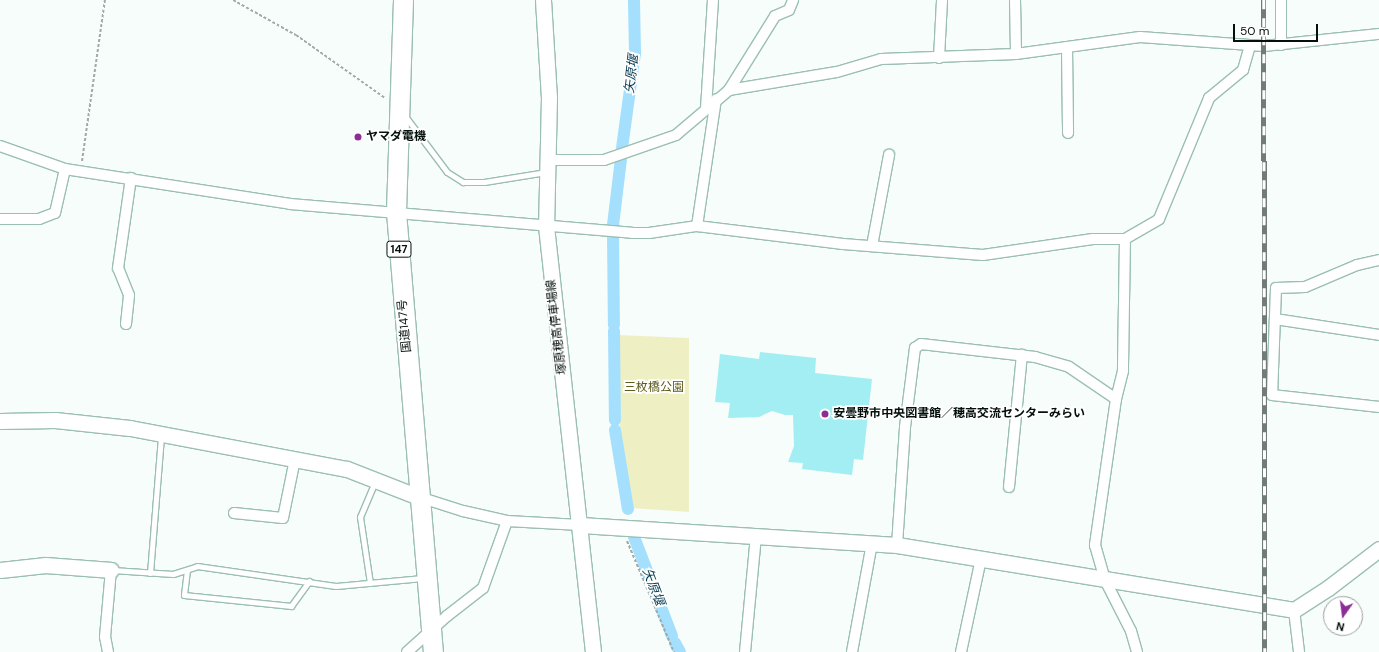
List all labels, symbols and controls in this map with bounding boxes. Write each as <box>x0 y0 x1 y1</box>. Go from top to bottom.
scale bar <box>1235 16 1320 42</box>
text: 50 m <box>1240 23 1269 39</box>
water label: 矢原堰 <box>622 54 642 94</box>
place label: ヤマダ電機 <box>366 130 426 144</box>
marker: ヤマダ電機 <box>353 132 363 142</box>
road number: 147 <box>386 240 412 258</box>
street label: 塚原穂高停車場線 <box>544 278 570 376</box>
street label: 国道147号 <box>395 299 415 353</box>
park label: 三枚橋公園 <box>624 381 684 395</box>
place label: 安曇野市中央図書館／穂高交流センターみらい <box>833 407 1085 421</box>
marker: 安曇野市中央図書館／穂高交流センターみらい <box>820 409 830 419</box>
water label: 矢原堰 <box>639 566 667 608</box>
north arrow <box>1323 596 1363 636</box>
text: N <box>1335 619 1346 634</box>

